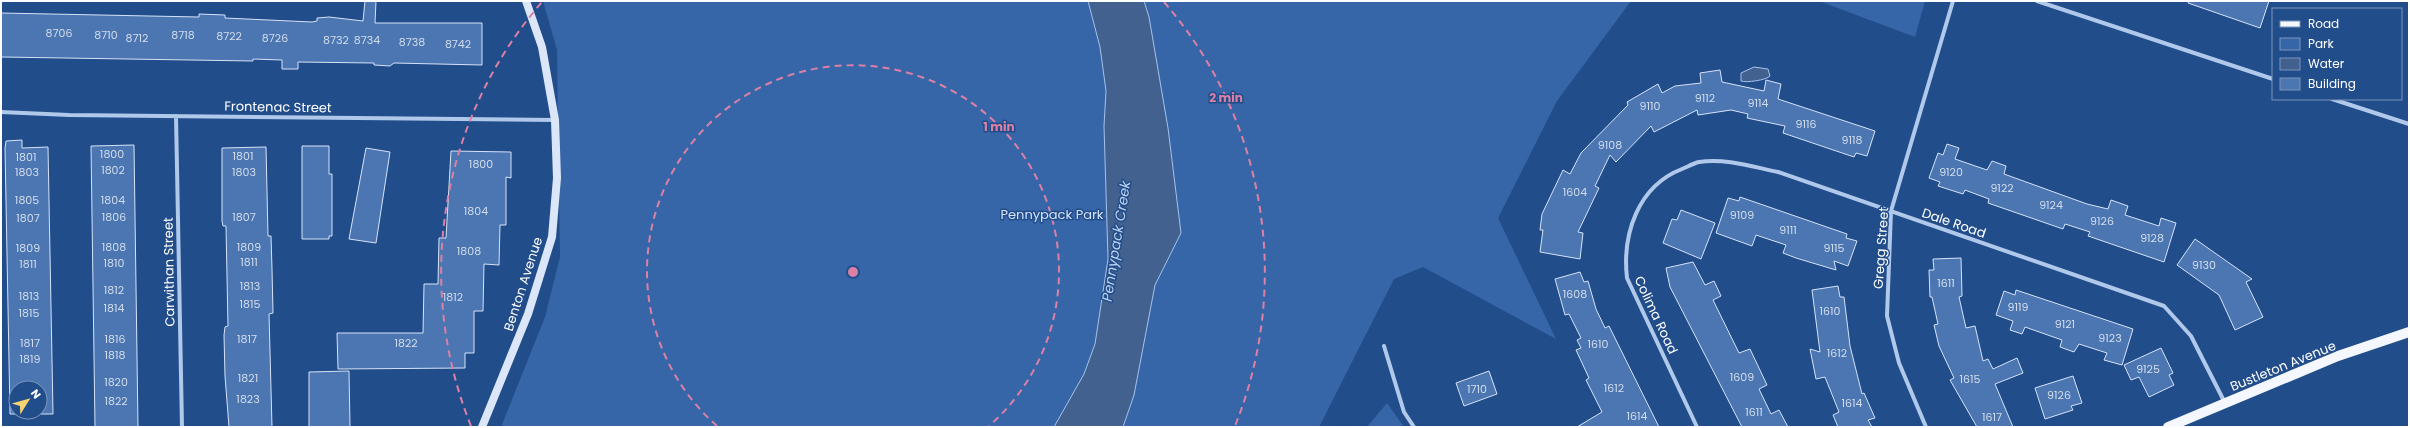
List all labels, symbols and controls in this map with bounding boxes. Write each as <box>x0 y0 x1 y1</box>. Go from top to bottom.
legend <box>2272 8 2402 100</box>
text: Road <box>2308 15 2339 32</box>
house number: 8706 <box>46 25 72 41</box>
house number: 8710 <box>94 27 118 43</box>
house number: 8718 <box>171 27 195 43</box>
house number: 8722 <box>216 28 242 44</box>
house number: 8712 <box>126 30 148 46</box>
house number: 8726 <box>262 30 288 46</box>
house number: 8732 <box>323 32 349 48</box>
house number: 8734 <box>354 32 380 48</box>
house number: 8738 <box>399 34 425 50</box>
text: Park <box>2308 35 2335 52</box>
house number: 8742 <box>445 36 471 52</box>
text: Water <box>2308 55 2345 72</box>
text: Building <box>2308 75 2356 92</box>
text: 2 min <box>1209 89 1243 106</box>
house number: 9112 <box>1695 90 1715 106</box>
house number: 9114 <box>1748 95 1769 111</box>
street label: Frontenac Street <box>224 97 332 117</box>
house number: 9110 <box>1640 98 1661 114</box>
house number: 9116 <box>1796 116 1816 132</box>
text: 1 min <box>983 118 1015 135</box>
house number: 9118 <box>1842 132 1863 148</box>
house number: 9108 <box>1598 137 1622 153</box>
house number: 1800 <box>100 146 124 162</box>
house number: 1801 <box>233 148 253 164</box>
house number: 1801 <box>16 149 36 165</box>
house number: 1800 <box>469 156 493 172</box>
house number: 1802 <box>101 162 125 178</box>
house number: 1803 <box>15 164 39 180</box>
house number: 1803 <box>232 164 256 180</box>
house number: 9120 <box>1939 164 1963 180</box>
water label: Pennypack Creek <box>1097 178 1136 303</box>
house number: 9122 <box>1990 180 2014 196</box>
house number: 1604 <box>1563 184 1587 200</box>
house number: 1805 <box>15 192 39 208</box>
house number: 1804 <box>101 192 125 208</box>
house number: 9124 <box>2039 197 2063 213</box>
house number: 1804 <box>464 203 488 219</box>
street label: Dale Road <box>1919 203 1989 243</box>
park label: Pennypack Park <box>1000 205 1104 224</box>
street label: Gregg Street <box>1869 206 1893 290</box>
house number: 9109 <box>1730 207 1754 223</box>
house number: 1806 <box>102 209 126 225</box>
house number: 1807 <box>232 209 256 225</box>
house number: 1807 <box>16 210 40 226</box>
house number: 9126 <box>2090 213 2114 229</box>
street label: Carwithan Street <box>159 217 179 327</box>
house number: 9111 <box>1779 222 1797 238</box>
house number: 9128 <box>2140 230 2164 246</box>
street label: Benton Avenue <box>499 234 547 334</box>
house number: 1808 <box>102 239 126 255</box>
house number: 1809 <box>237 239 261 255</box>
house number: 1809 <box>16 240 40 256</box>
house number: 9115 <box>1824 240 1845 256</box>
house number: 1808 <box>457 243 481 259</box>
house number: 1811 <box>240 254 258 270</box>
house number: 1810 <box>104 255 125 271</box>
house number: 1811 <box>19 256 37 272</box>
house number: 9130 <box>2192 257 2216 273</box>
centre of rings <box>846 265 860 279</box>
street label: Colima Road <box>1630 273 1682 357</box>
house number: 1611 <box>1937 275 1955 291</box>
house number: 1813 <box>240 278 260 294</box>
house number: 1812 <box>104 282 124 298</box>
house number: 1608 <box>1563 286 1587 302</box>
house number: 1813 <box>19 288 39 304</box>
house number: 1812 <box>443 289 463 305</box>
house number: 1815 <box>240 296 261 312</box>
house number: 9119 <box>2008 299 2029 315</box>
house number: 1814 <box>104 300 125 316</box>
house number: 1610 <box>1820 303 1841 319</box>
house number: 1815 <box>19 305 40 321</box>
house number: 9121 <box>2055 316 2075 332</box>
house number: 9123 <box>2098 330 2122 346</box>
house number: 1816 <box>105 331 125 347</box>
house number: 1817 <box>237 331 257 347</box>
house number: 1817 <box>20 335 40 351</box>
house number: 1822 <box>394 335 418 351</box>
house number: 1610 <box>1588 336 1609 352</box>
street label: Bustleton Avenue <box>2227 336 2339 396</box>
house number: 1612 <box>1827 345 1847 361</box>
house number: 1818 <box>105 347 126 363</box>
house number: 1819 <box>20 351 41 367</box>
house number: 9125 <box>2136 361 2160 377</box>
house number: 1609 <box>1730 369 1754 385</box>
house number: 1821 <box>238 370 258 386</box>
house number: 1615 <box>1960 371 1981 387</box>
house number: 1820 <box>104 374 128 390</box>
north arrow <box>8 380 48 420</box>
house number: 1612 <box>1604 380 1624 396</box>
house number: 1710 <box>1467 381 1487 397</box>
text: N <box>27 386 45 402</box>
house number: 9126 <box>2047 387 2071 403</box>
house number: 1823 <box>236 391 260 407</box>
house number: 1822 <box>104 393 128 409</box>
house number: 1614 <box>1842 395 1863 411</box>
house number: 1611 <box>1745 404 1763 420</box>
house number: 1614 <box>1627 408 1648 424</box>
house number: 1617 <box>1982 409 2002 425</box>

